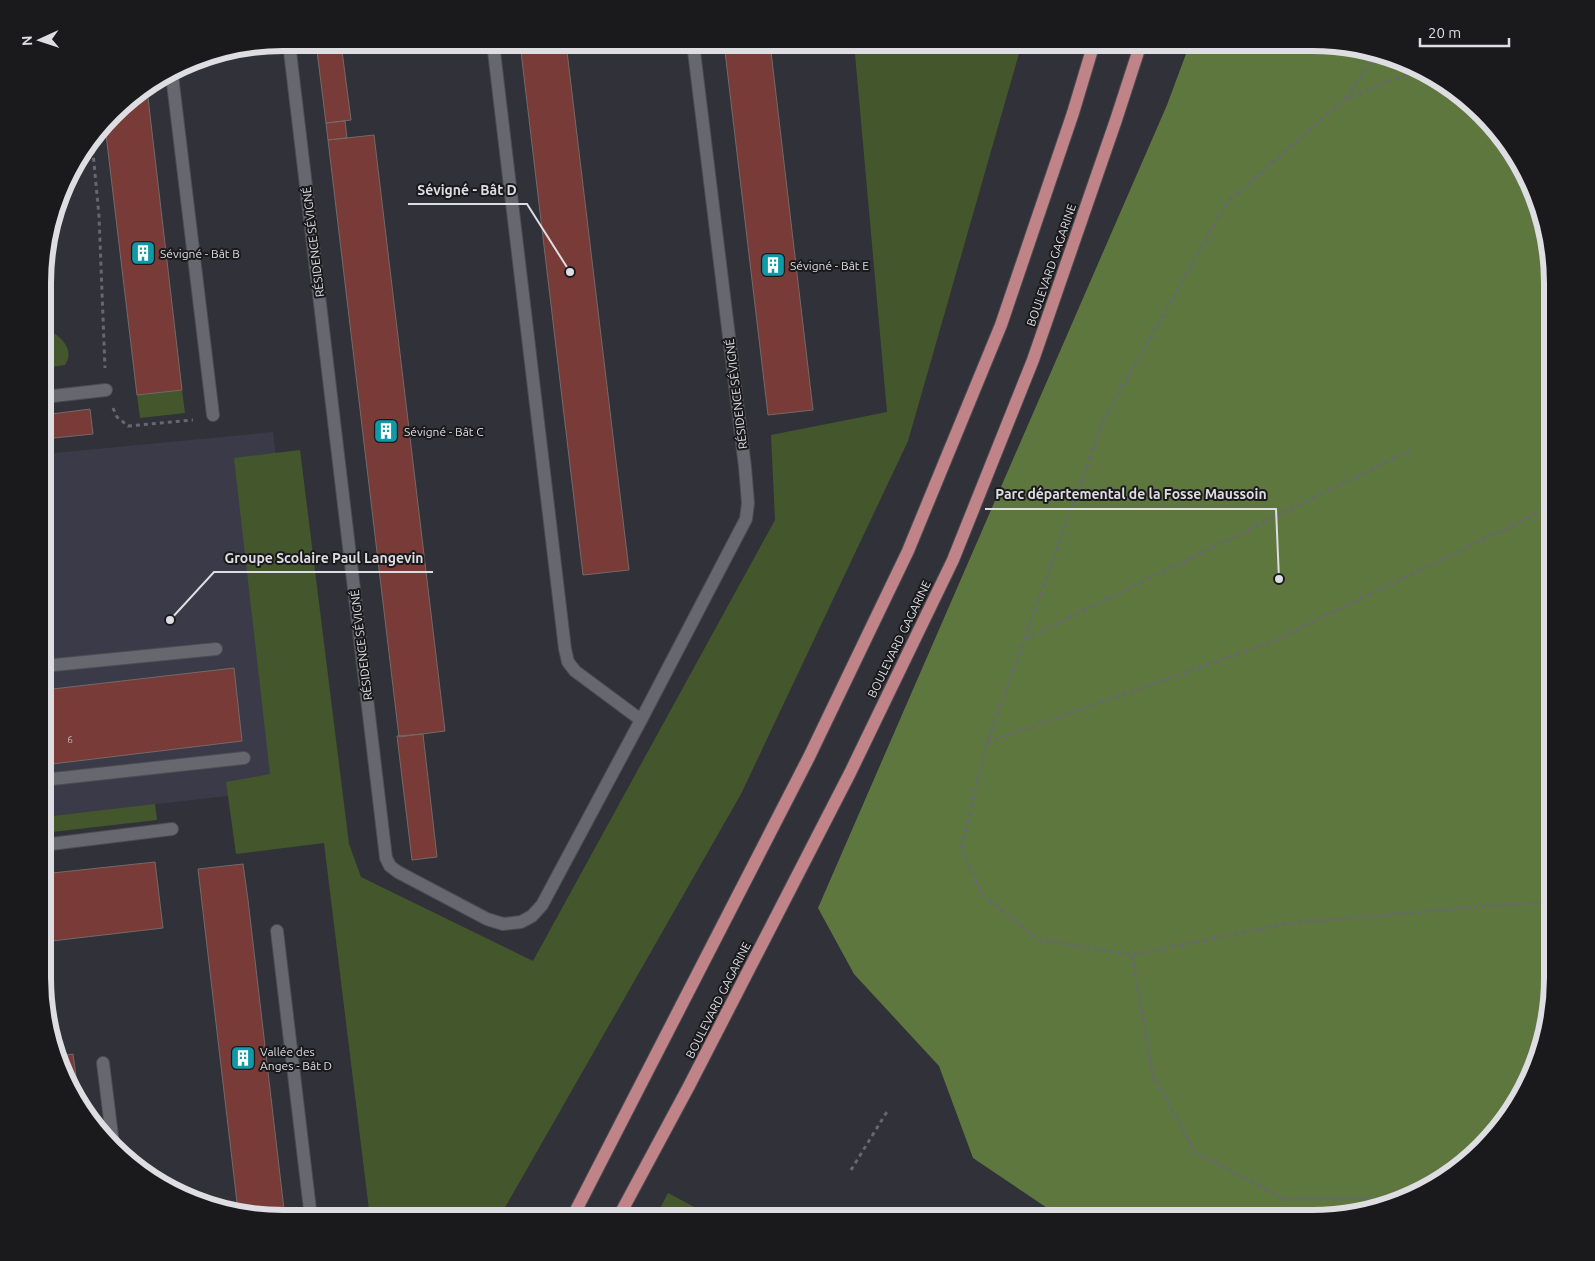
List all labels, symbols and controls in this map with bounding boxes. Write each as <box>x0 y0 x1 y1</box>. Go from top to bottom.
north arrow <box>15 15 65 65</box>
scale bar <box>1420 15 1509 47</box>
text: 20 m <box>1428 24 1461 41</box>
text: N <box>19 35 35 46</box>
callout: Sévigné - Bât D <box>408 175 527 204</box>
text: Sévigné - Bât D <box>417 182 517 198</box>
street label: RÉSIDENCE SÉVIGNÉ <box>300 186 326 298</box>
street label: BOULEVARD GAGARINE <box>1024 202 1078 328</box>
building icon: Sévigné - Bât B <box>130 240 156 266</box>
place label: Sévigné - Bât B <box>160 247 240 260</box>
building icon: Sévigné - Bât E <box>760 252 786 278</box>
place label: Sévigné - Bât E <box>790 259 869 272</box>
street label: RÉSIDENCE SÉVIGNÉ <box>723 338 749 450</box>
building icon: Sévigné - Bât C <box>373 418 399 444</box>
place label: Sévigné - Bât C <box>404 425 484 438</box>
callout: Parc départemental de la Fosse Maussoin <box>985 480 1276 509</box>
text: Parc départemental de la Fosse Maussoin <box>995 486 1267 502</box>
callout: Groupe Scolaire Paul Langevin <box>214 543 433 572</box>
text: Groupe Scolaire Paul Langevin <box>224 550 424 566</box>
street label: BOULEVARD GAGARINE <box>865 578 933 700</box>
street label: RÉSIDENCE SÉVIGNÉ <box>348 589 374 701</box>
house number: 6 <box>67 734 73 745</box>
street label: BOULEVARD GAGARINE <box>683 939 753 1060</box>
building icon: Vallée des Anges - Bât D <box>230 1045 256 1071</box>
place label: Vallée des Anges - Bât D <box>260 1045 332 1072</box>

